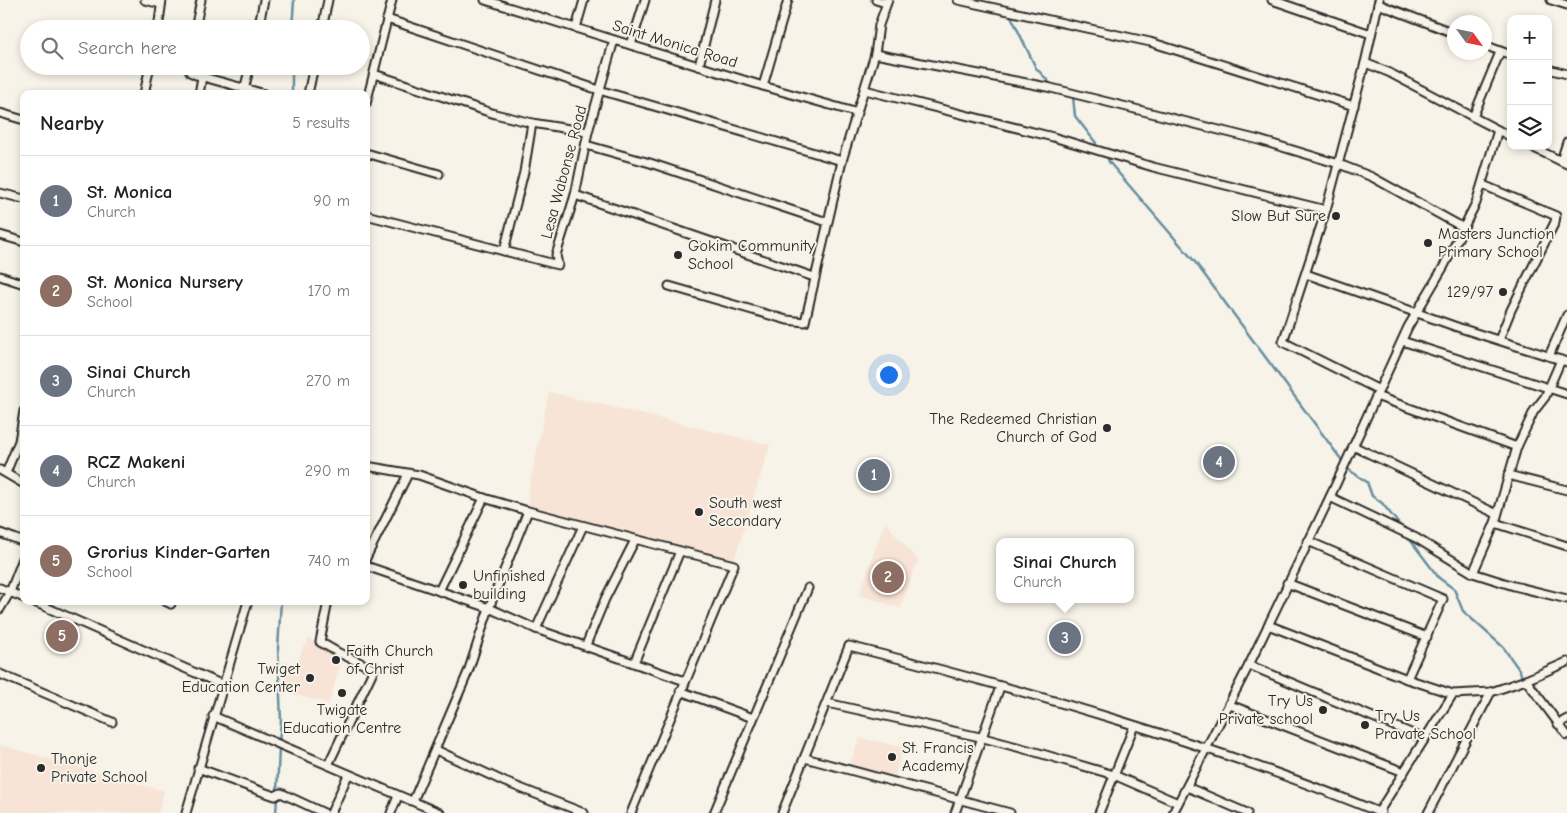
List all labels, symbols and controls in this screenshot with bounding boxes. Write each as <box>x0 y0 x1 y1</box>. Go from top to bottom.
north arrow <box>1447 15 1492 60</box>
map controls <box>1507 15 1552 150</box>
button: + <box>1507 15 1552 60</box>
street label: Saint Monica Road <box>610 16 740 72</box>
search box <box>20 20 370 75</box>
icon: search <box>38 34 66 62</box>
text: Search here <box>78 37 177 59</box>
button: − <box>1507 60 1552 105</box>
street label: Lesa Wabonse Road <box>538 103 590 241</box>
button: layers <box>1507 105 1552 150</box>
text: Nearby <box>40 111 104 135</box>
text: 5 results <box>292 114 350 132</box>
text: St. Monica <box>87 181 172 203</box>
text: 1 <box>53 192 59 210</box>
text: 90 m <box>313 192 350 210</box>
text: Church <box>87 203 136 221</box>
place label: Slow But Sure <box>1231 207 1326 225</box>
marker: Slow But Sure <box>1330 210 1342 222</box>
place label: Masters Junction Primary School <box>1438 225 1554 261</box>
place label: Gokim Community School <box>688 237 816 273</box>
marker: Masters Junction Primary School <box>1422 237 1434 249</box>
marker: Gokim Community School <box>672 249 684 261</box>
text: St. Monica Nursery <box>87 271 243 293</box>
text: 2 <box>52 282 60 300</box>
text: 170 m <box>308 282 350 300</box>
place label: 129/97 <box>1447 283 1493 301</box>
marker: 129/97 <box>1497 286 1509 298</box>
text: School <box>87 293 133 311</box>
text: Sinai Church <box>87 361 191 383</box>
your location <box>876 362 902 388</box>
text: 3 <box>52 372 60 390</box>
text: 270 m <box>306 372 350 390</box>
text: Church <box>87 383 136 401</box>
place label: The Redeemed Christian Church of God <box>929 410 1097 446</box>
marker: The Redeemed Christian Church of God <box>1101 422 1113 434</box>
pin: 4 <box>1203 443 1235 481</box>
text: RCZ Makeni <box>87 451 185 473</box>
pin: 1 <box>858 456 890 494</box>
text: 4 <box>52 462 60 480</box>
text: 290 m <box>305 462 350 480</box>
text: Church <box>87 473 136 491</box>
place label: South west Secondary <box>709 494 782 530</box>
marker: South west Secondary <box>693 506 705 518</box>
popup <box>996 538 1134 603</box>
text: Grorius Kinder-Garten <box>87 541 270 563</box>
text: Sinai Church <box>1013 551 1117 573</box>
text: 5 <box>52 552 60 570</box>
text: 740 m <box>308 552 350 570</box>
pin: 2 <box>872 558 904 596</box>
text: School <box>87 563 133 581</box>
place label: Unfinished building <box>473 567 545 603</box>
text: Church <box>1013 573 1062 591</box>
marker: Unfinished building <box>457 579 469 591</box>
pin: 5 <box>46 617 78 655</box>
pin: 3 <box>1049 619 1081 657</box>
place label: Faith Church of Christ <box>346 642 433 678</box>
marker: Faith Church of Christ <box>330 654 342 666</box>
place label: Twiget Education Center <box>182 660 301 696</box>
marker: Twiget Education Center <box>304 672 316 684</box>
marker: Twigate Education Centre <box>336 687 348 699</box>
place label: Try Us Private school <box>1219 692 1313 728</box>
place label: Twigate Education Centre <box>283 701 401 737</box>
marker: Try Us Private school <box>1317 704 1329 716</box>
place label: Try Us Pravate School <box>1375 707 1476 743</box>
marker: Try Us Pravate School <box>1359 719 1371 731</box>
place label: St. Francis Academy <box>902 739 974 775</box>
place label: Thonje Private School <box>51 750 148 786</box>
marker: St. Francis Academy <box>886 751 898 763</box>
marker: Thonje Private School <box>35 762 47 774</box>

